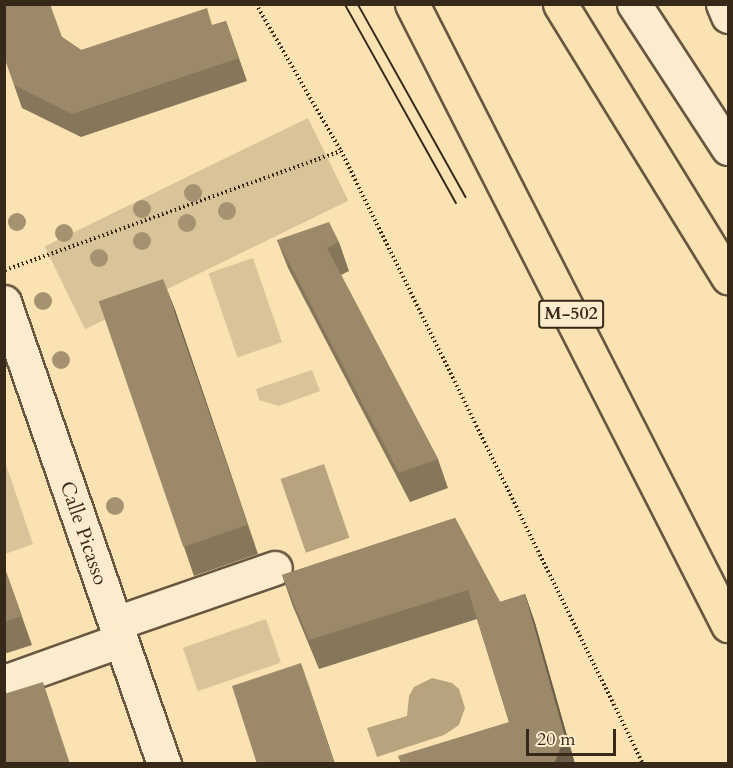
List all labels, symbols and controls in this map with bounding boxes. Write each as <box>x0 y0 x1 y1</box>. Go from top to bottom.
road number: M-502 <box>538 299 604 329</box>
street label: Calle Picasso <box>55 478 113 588</box>
scale bar <box>529 717 619 755</box>
text: 20 m <box>537 727 576 752</box>

